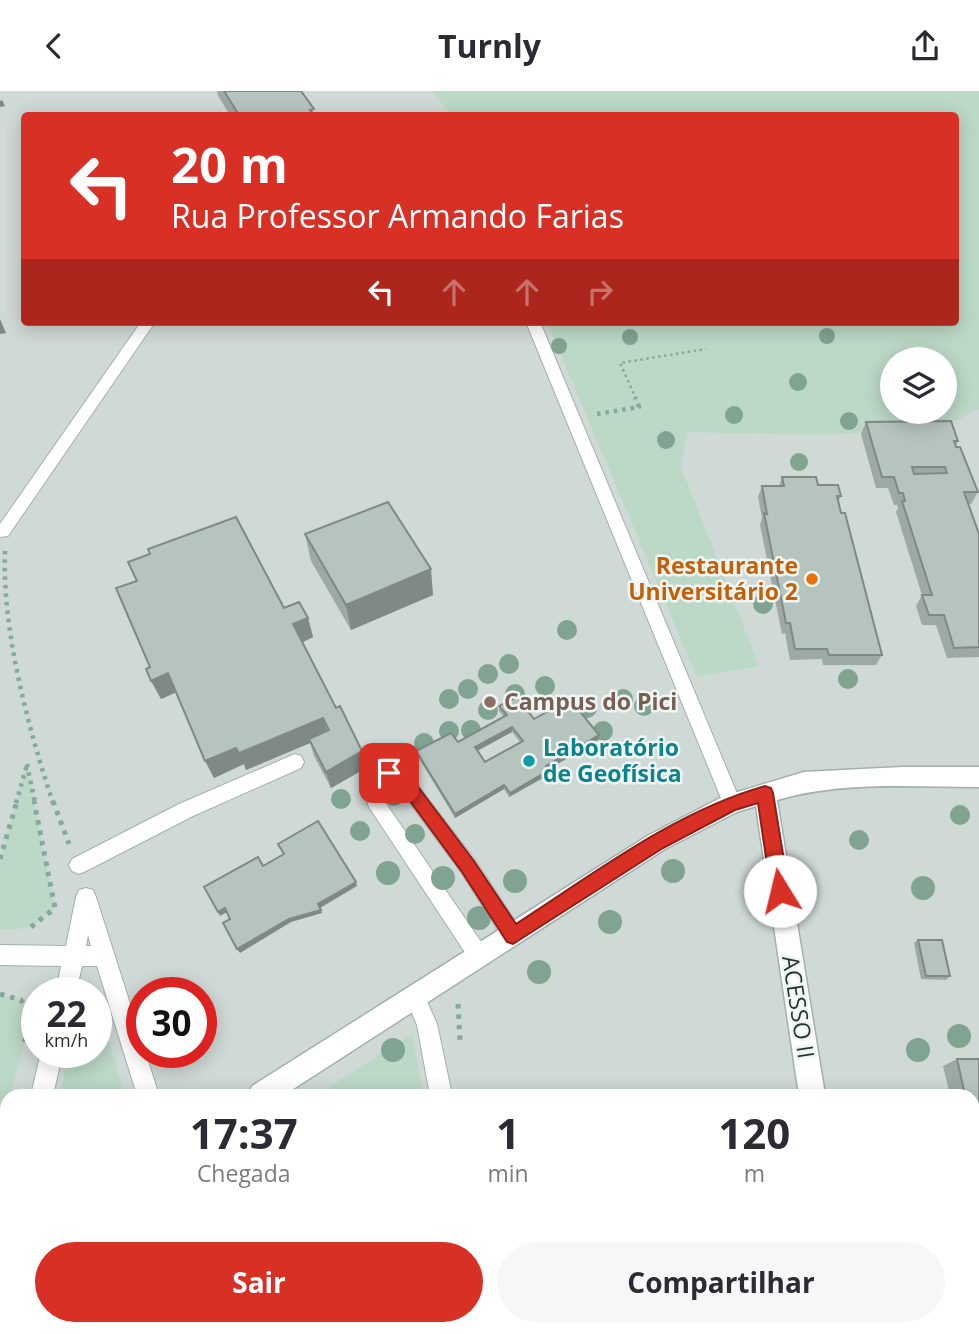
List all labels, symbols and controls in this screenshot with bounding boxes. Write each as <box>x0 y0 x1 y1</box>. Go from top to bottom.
text: Turnly <box>438 24 541 67</box>
icon: back <box>35 27 73 65</box>
icon: share <box>906 27 944 65</box>
text: 20 m <box>171 131 288 197</box>
icon: left <box>56 140 147 231</box>
text: Rua Professor Armando Farias <box>171 194 624 237</box>
icon: left <box>362 273 400 311</box>
icon: ahead <box>435 273 473 311</box>
icon: ahead <box>508 273 546 311</box>
icon: right <box>581 273 619 311</box>
map controls <box>880 347 957 424</box>
button: layers <box>880 347 957 424</box>
place label: Restaurante Universitário 2 <box>628 549 798 607</box>
marker: Restaurante Universitário 2 <box>804 571 820 587</box>
place label: Campus do Pici <box>504 685 677 717</box>
marker: Campus do Pici <box>482 694 498 710</box>
place label: Laboratório de Geofísica <box>543 731 682 789</box>
pin <box>359 743 419 803</box>
marker: Laboratório de Geofísica <box>521 753 537 769</box>
icon: arrive <box>370 754 408 792</box>
position arrow <box>743 854 817 928</box>
street label: ACESSO II <box>775 953 823 1061</box>
speed limit sign: 30 <box>126 977 217 1068</box>
text: 22 <box>46 990 87 1037</box>
text: km/h <box>45 1028 88 1052</box>
text: 17:37 <box>190 1104 298 1161</box>
text: 1 <box>496 1104 520 1161</box>
text: 120 <box>718 1104 790 1161</box>
text: Chegada <box>197 1157 291 1189</box>
text: min <box>487 1157 529 1189</box>
text: m <box>744 1157 765 1189</box>
button: Sair <box>35 1242 483 1322</box>
button: Compartilhar <box>497 1242 945 1322</box>

